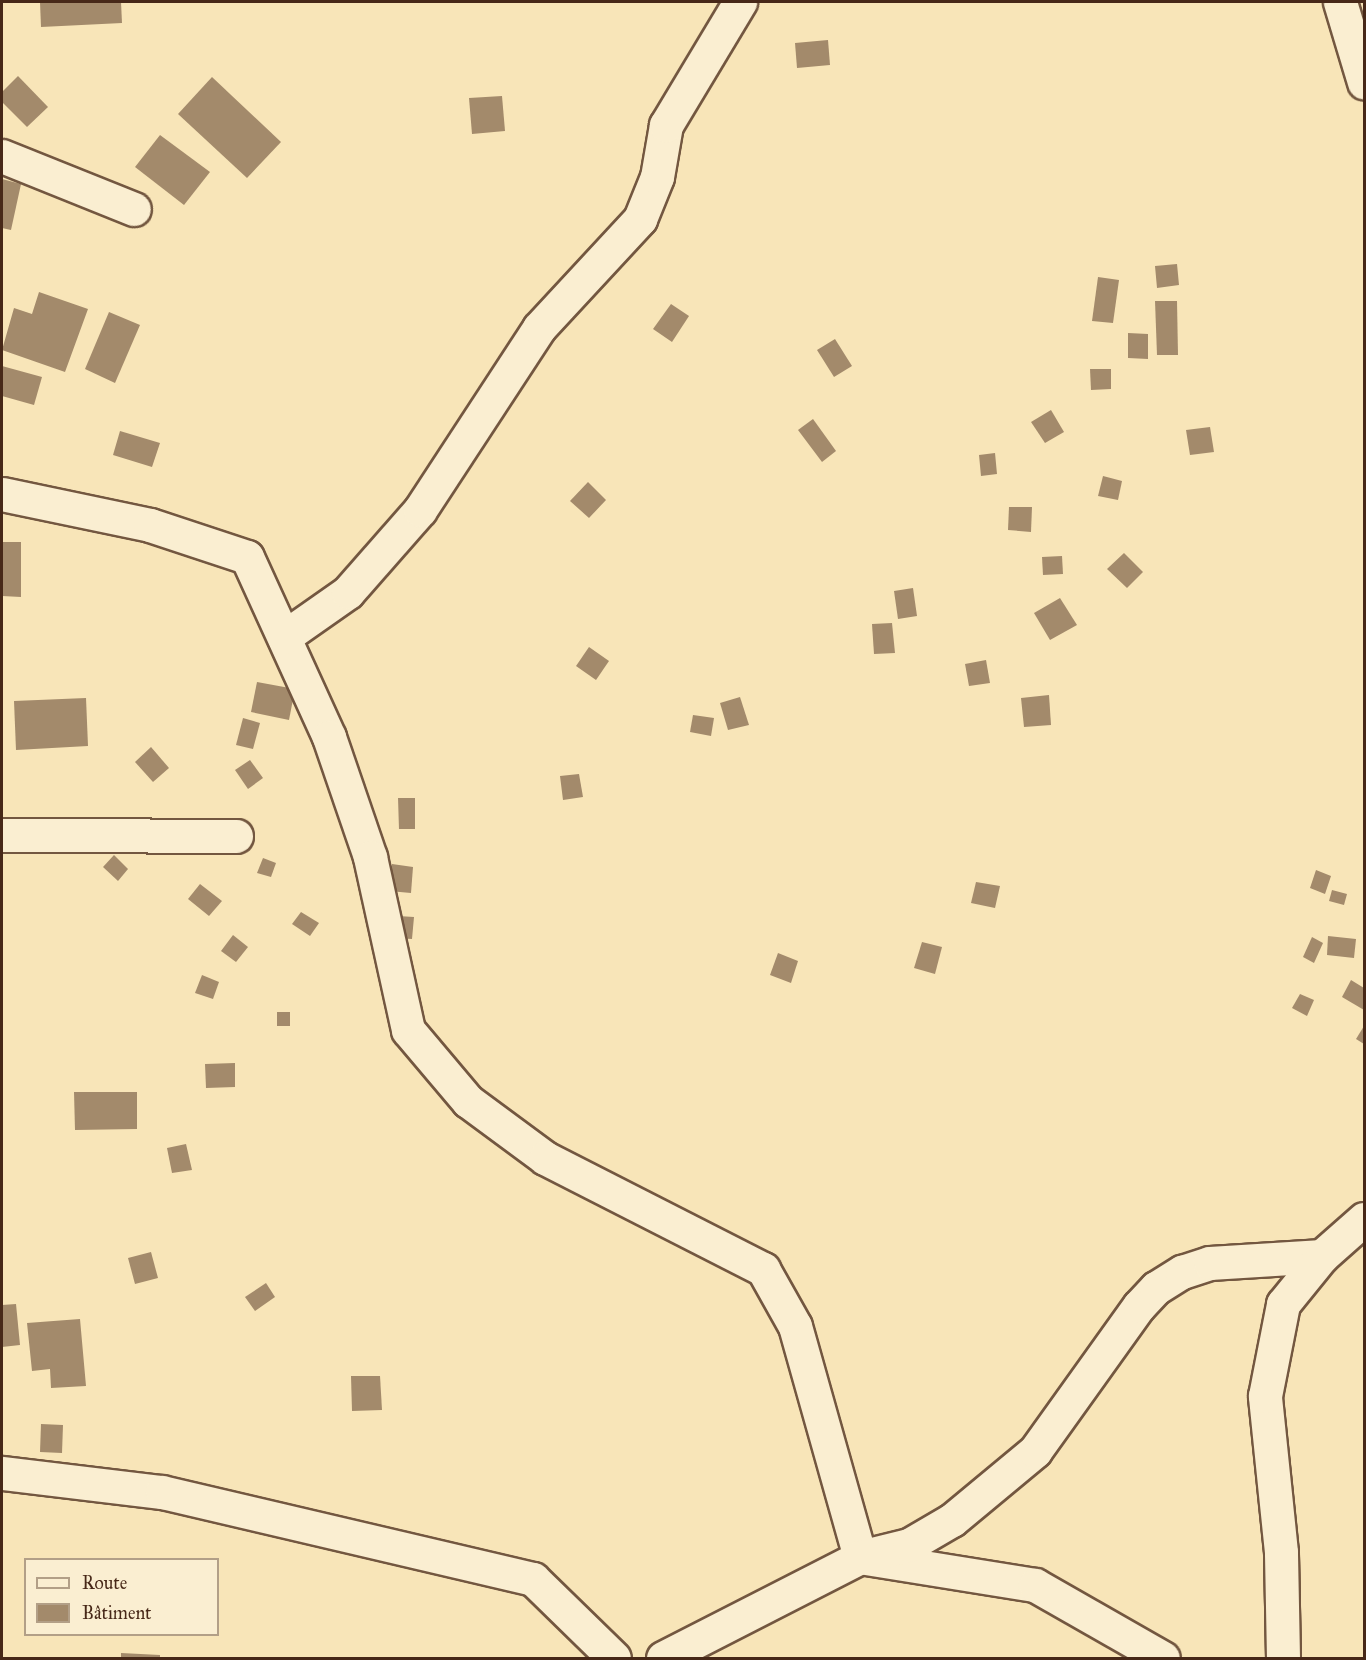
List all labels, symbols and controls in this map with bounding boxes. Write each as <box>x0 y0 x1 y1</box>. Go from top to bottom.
legend <box>24 1558 219 1636</box>
text: Route <box>82 1572 127 1594</box>
text: Bâtiment <box>82 1602 151 1624</box>

